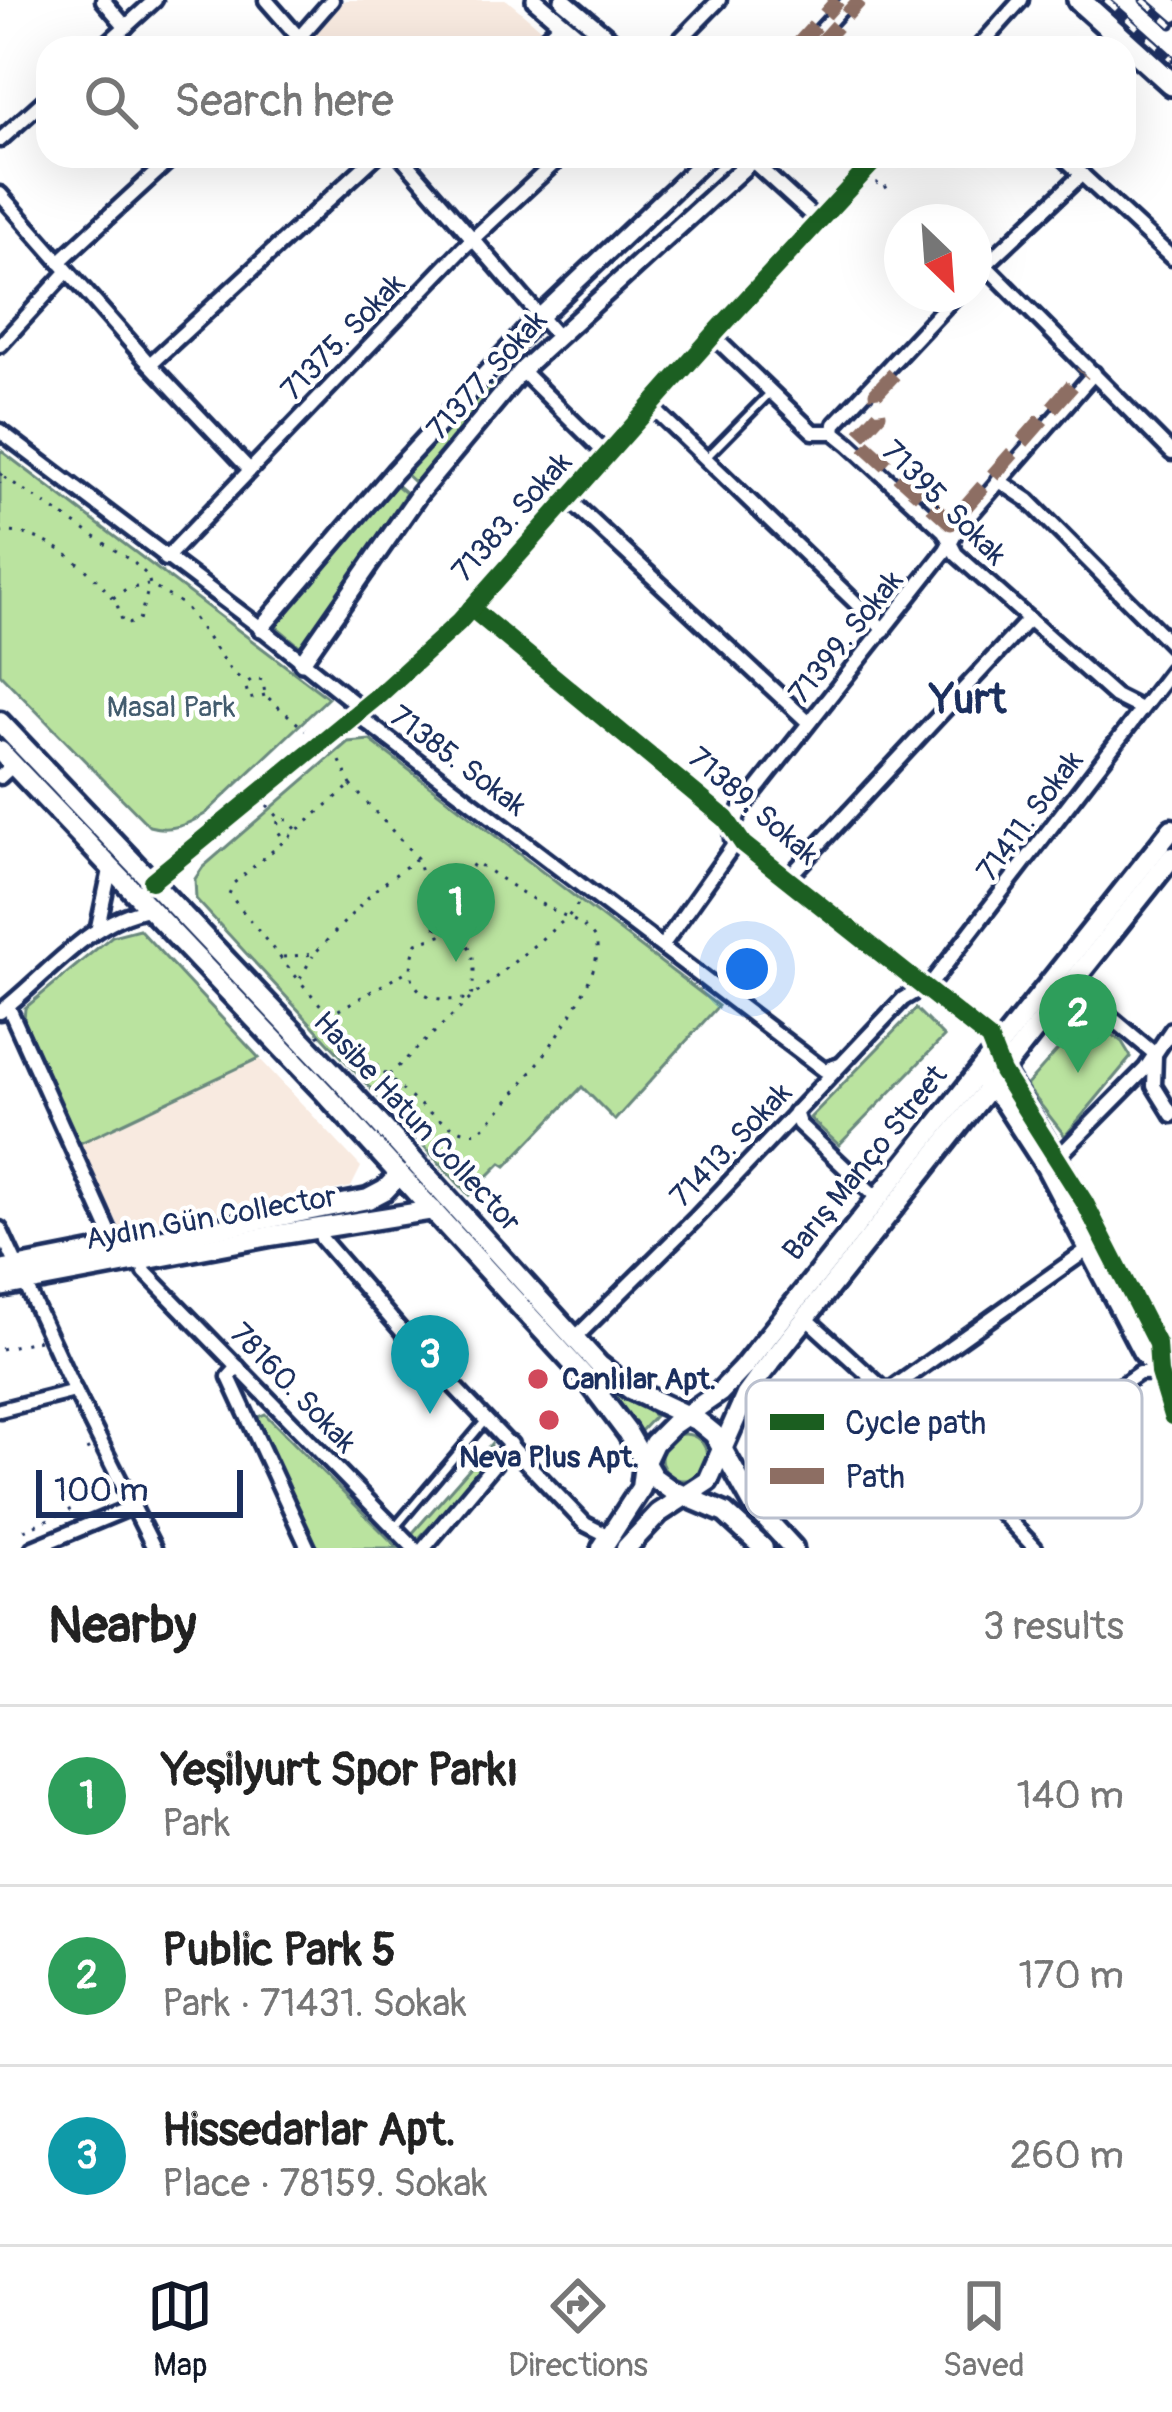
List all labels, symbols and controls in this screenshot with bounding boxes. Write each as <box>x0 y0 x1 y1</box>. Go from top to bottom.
search box <box>36 36 1136 168</box>
icon: search <box>78 69 144 135</box>
text: Search here <box>174 74 394 130</box>
north arrow <box>884 204 992 312</box>
street label: 71375. Sokak <box>273 265 413 408</box>
street label: 71377. Sokak <box>419 302 555 447</box>
street label: 71395. Sokak <box>874 433 1015 574</box>
street label: 71383. Sokak <box>444 444 580 590</box>
street label: 71399. Sokak <box>781 562 911 711</box>
district label: Yurt <box>928 674 1007 726</box>
park label: Masal Park <box>106 689 236 726</box>
street label: 71385. Sokak <box>382 698 534 825</box>
street label: 71389. Sokak <box>680 739 826 873</box>
street label: 71411. Sokak <box>969 743 1091 889</box>
pin: 1 <box>417 863 495 962</box>
your location <box>717 939 777 999</box>
pin: 2 <box>1039 974 1117 1073</box>
street label: Hasibe Hatun Collector <box>305 1004 529 1240</box>
street label: Barış Manço Street <box>775 1057 956 1268</box>
street label: 71413. Sokak <box>662 1075 800 1215</box>
street label: Aydın Gün Collector <box>83 1178 340 1258</box>
street label: 78160. Sokak <box>222 1315 364 1461</box>
pin: 3 <box>391 1315 469 1414</box>
place label: Canlılar Apt. <box>562 1361 716 1398</box>
marker: Canlılar Apt. <box>525 1366 551 1392</box>
legend <box>746 1380 1142 1518</box>
text: Cycle path <box>845 1403 986 1444</box>
marker: Neva Plus Apt. <box>536 1407 562 1433</box>
place label: Neva Plus Apt. <box>459 1439 639 1476</box>
text: Path <box>845 1457 905 1498</box>
scale bar <box>36 1464 243 1517</box>
text: 100 m <box>54 1470 148 1511</box>
text: Nearby <box>48 1594 196 1658</box>
text: 3 results <box>983 1602 1124 1651</box>
text: Yeşilyurt Spor Parkı <box>162 1743 518 1799</box>
text: 1 <box>79 1771 95 1820</box>
text: 140 m <box>1016 1771 1124 1820</box>
text: Park <box>162 1799 230 1848</box>
text: Public Park 5 <box>162 1923 396 1979</box>
text: 2 <box>76 1951 98 2000</box>
text: 170 m <box>1018 1951 1124 2000</box>
text: Park · 71431. Sokak <box>162 1979 467 2028</box>
text: Hissedarlar Apt. <box>162 2103 456 2159</box>
text: 3 <box>76 2131 98 2180</box>
text: 260 m <box>1010 2131 1124 2180</box>
text: Place · 78159. Sokak <box>162 2159 488 2208</box>
tab: Map <box>147 2273 213 2386</box>
tab: Directions <box>508 2273 648 2386</box>
tab: Saved <box>943 2273 1025 2386</box>

